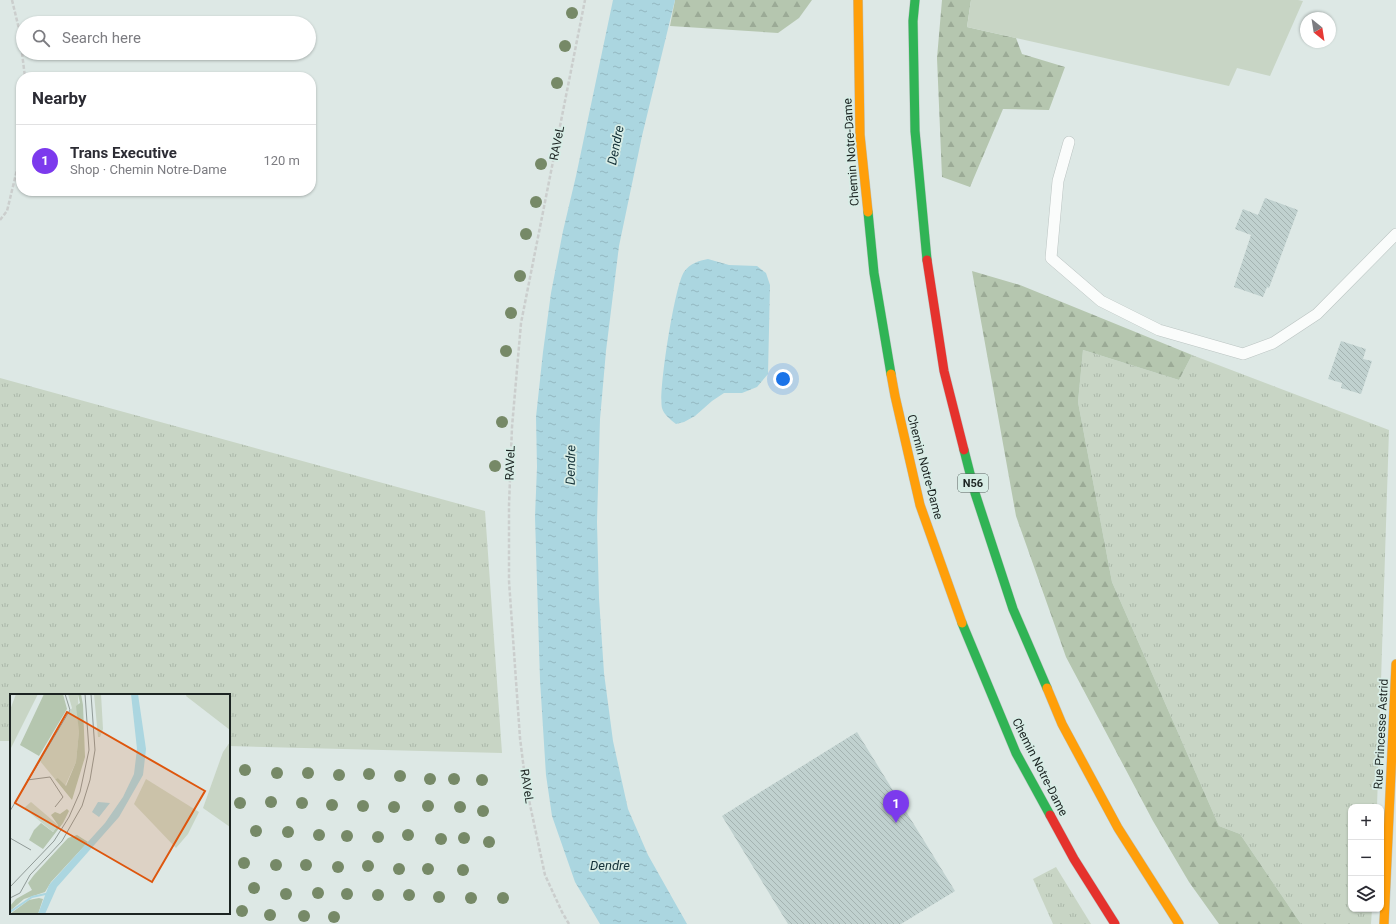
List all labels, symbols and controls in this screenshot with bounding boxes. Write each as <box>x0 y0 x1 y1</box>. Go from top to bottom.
north arrow <box>1300 12 1336 48</box>
search box <box>16 16 316 60</box>
icon: search <box>30 27 52 49</box>
text: Search here <box>62 29 141 47</box>
text: Nearby <box>32 88 87 108</box>
street label: Chemin Notre-Dame <box>840 98 862 206</box>
street label: RAVeL <box>547 124 567 161</box>
water label: Dendre <box>604 124 627 166</box>
text: Trans Executive <box>70 144 177 162</box>
text: 1 <box>41 153 49 168</box>
text: 120 m <box>263 153 300 168</box>
text: Shop · Chemin Notre-Dame <box>70 162 227 177</box>
your location <box>773 369 793 389</box>
street label: Chemin Notre-Dame <box>904 413 946 521</box>
street label: RAVeL <box>502 445 518 481</box>
water label: Dendre <box>563 445 578 485</box>
road number: N56 <box>958 474 988 492</box>
street label: Rue Princesse Astrid <box>1371 678 1391 790</box>
inset map <box>10 694 230 914</box>
street label: Chemin Notre-Dame <box>1009 716 1071 818</box>
street label: RAVeL <box>517 768 537 805</box>
pin: 1 <box>883 790 909 823</box>
map controls <box>1348 804 1384 912</box>
button: + <box>1348 804 1384 840</box>
button: − <box>1348 840 1384 876</box>
water label: Dendre <box>590 858 630 873</box>
button: layers <box>1348 876 1384 912</box>

